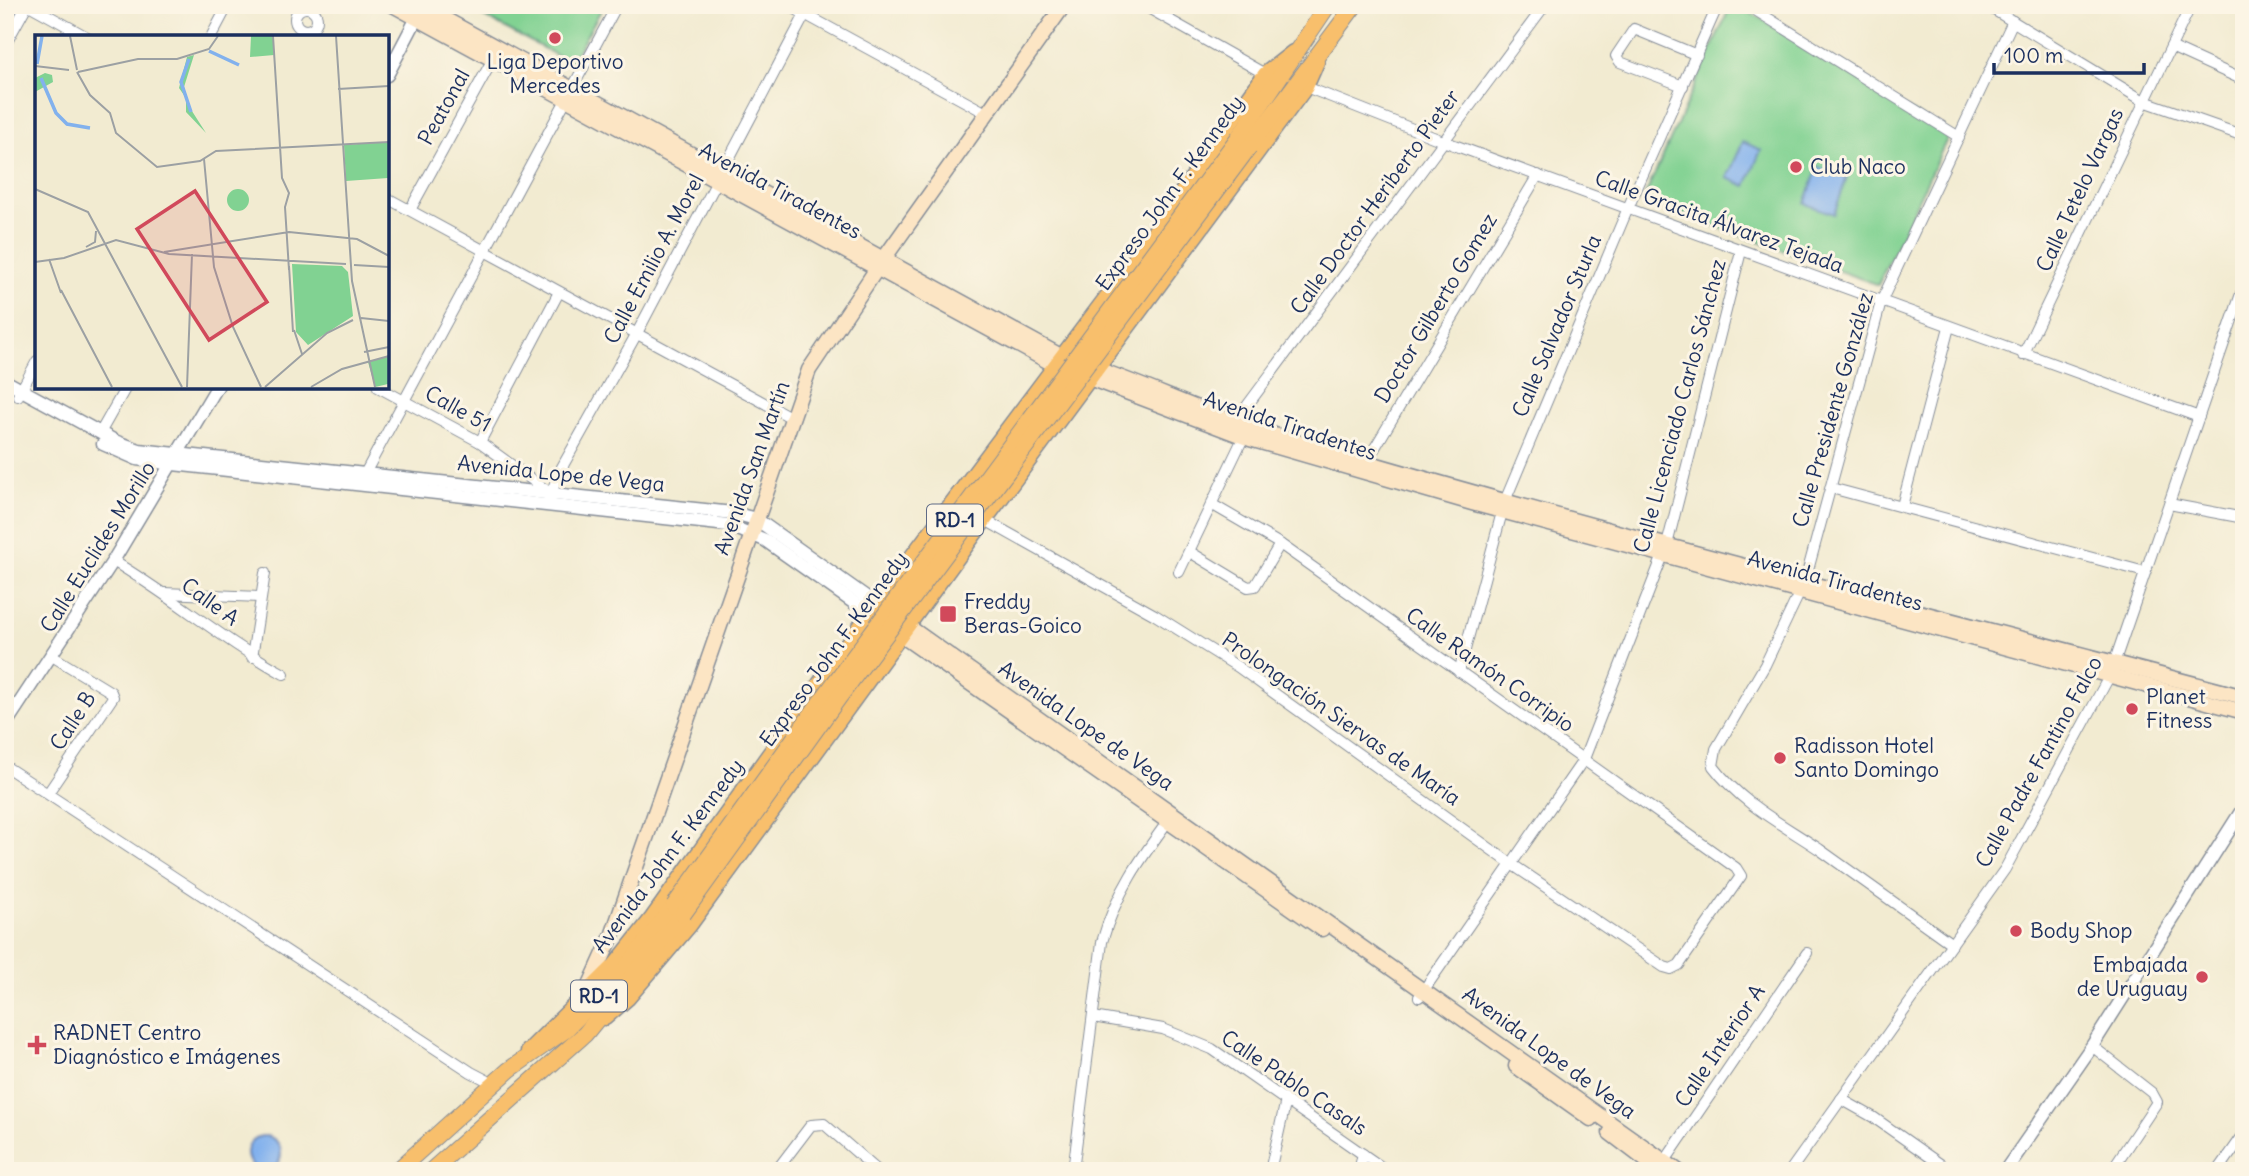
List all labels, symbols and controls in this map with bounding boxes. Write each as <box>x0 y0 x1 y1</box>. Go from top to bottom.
marker: Liga Deportivo Mercedes <box>547 30 563 46</box>
scale bar <box>1994 32 2144 76</box>
inset map <box>35 35 388 388</box>
text: 100 m <box>2004 42 2063 69</box>
place label: Liga Deportivo Mercedes <box>486 48 624 99</box>
street label: Peatonal <box>412 64 475 150</box>
street label: Calle Doctor Heriberto Pieter <box>1284 84 1466 319</box>
street label: Expreso John F. Kennedy <box>1090 90 1250 296</box>
street label: Calle Tetelo Vargas <box>2030 104 2129 276</box>
street label: Avenida Tiradentes <box>694 136 866 245</box>
place label: Club Naco <box>1810 153 1906 180</box>
marker: Club Naco <box>1788 159 1804 175</box>
street label: Calle Gracita Álvarez Tejada <box>1591 164 1847 279</box>
street label: Calle Emilio A. Morel <box>597 169 710 348</box>
street label: Doctor Gilberto Gomez <box>1368 208 1503 407</box>
street label: Calle Salvador Sturla <box>1506 231 1607 421</box>
street label: Calle Licenciado Carlos Sánchez <box>1627 256 1732 556</box>
street label: Calle Presidente González <box>1786 289 1879 531</box>
street label: Avenida San Martín <box>708 377 796 559</box>
street label: Calle 51 <box>420 379 496 438</box>
street label: Avenida Tiradentes <box>1200 385 1380 466</box>
street label: Avenida Lope de Vega <box>456 449 666 498</box>
street label: Calle Euclides Morillo <box>34 456 161 637</box>
road number: RD-1 <box>927 505 983 536</box>
street label: Avenida Tiradentes <box>1745 544 1926 617</box>
street label: Expreso John F. Kennedy <box>754 546 914 752</box>
street label: Calle A <box>176 572 244 632</box>
place label: Freddy Beras-Goico <box>964 588 1082 639</box>
street label: Calle Ramón Corripio <box>1401 601 1580 738</box>
marker: Freddy Beras-Goico <box>938 604 958 624</box>
street label: Prolongación Siervas de María <box>1217 626 1466 811</box>
street label: Calle Padre Fantino Falco <box>1969 651 2108 872</box>
street label: Avenida Lope de Vega <box>993 655 1179 796</box>
place label: Planet Fitness <box>2146 683 2212 734</box>
street label: Calle B <box>44 686 102 755</box>
marker: Planet Fitness <box>2124 701 2140 717</box>
place label: Radisson Hotel Santo Domingo <box>1794 732 1939 783</box>
marker: Radisson Hotel Santo Domingo <box>1772 750 1788 766</box>
street label: Avenida John F. Kennedy <box>586 753 749 958</box>
place label: Body Shop <box>2030 917 2132 944</box>
marker: Body Shop <box>2008 923 2024 939</box>
place label: Embajada de Uruguay <box>2077 951 2188 1002</box>
marker: Embajada de Uruguay <box>2194 969 2210 985</box>
street label: Calle Interior A <box>1669 979 1771 1112</box>
road number: RD-1 <box>571 980 627 1012</box>
street label: Avenida Lope de Vega <box>1457 980 1641 1125</box>
place label: RADNET Centro Diagnóstico e Imágenes <box>53 1019 281 1070</box>
street label: Calle Pablo Casals <box>1216 1024 1372 1141</box>
marker: RADNET Centro Diagnóstico e Imágenes <box>27 1035 47 1055</box>

